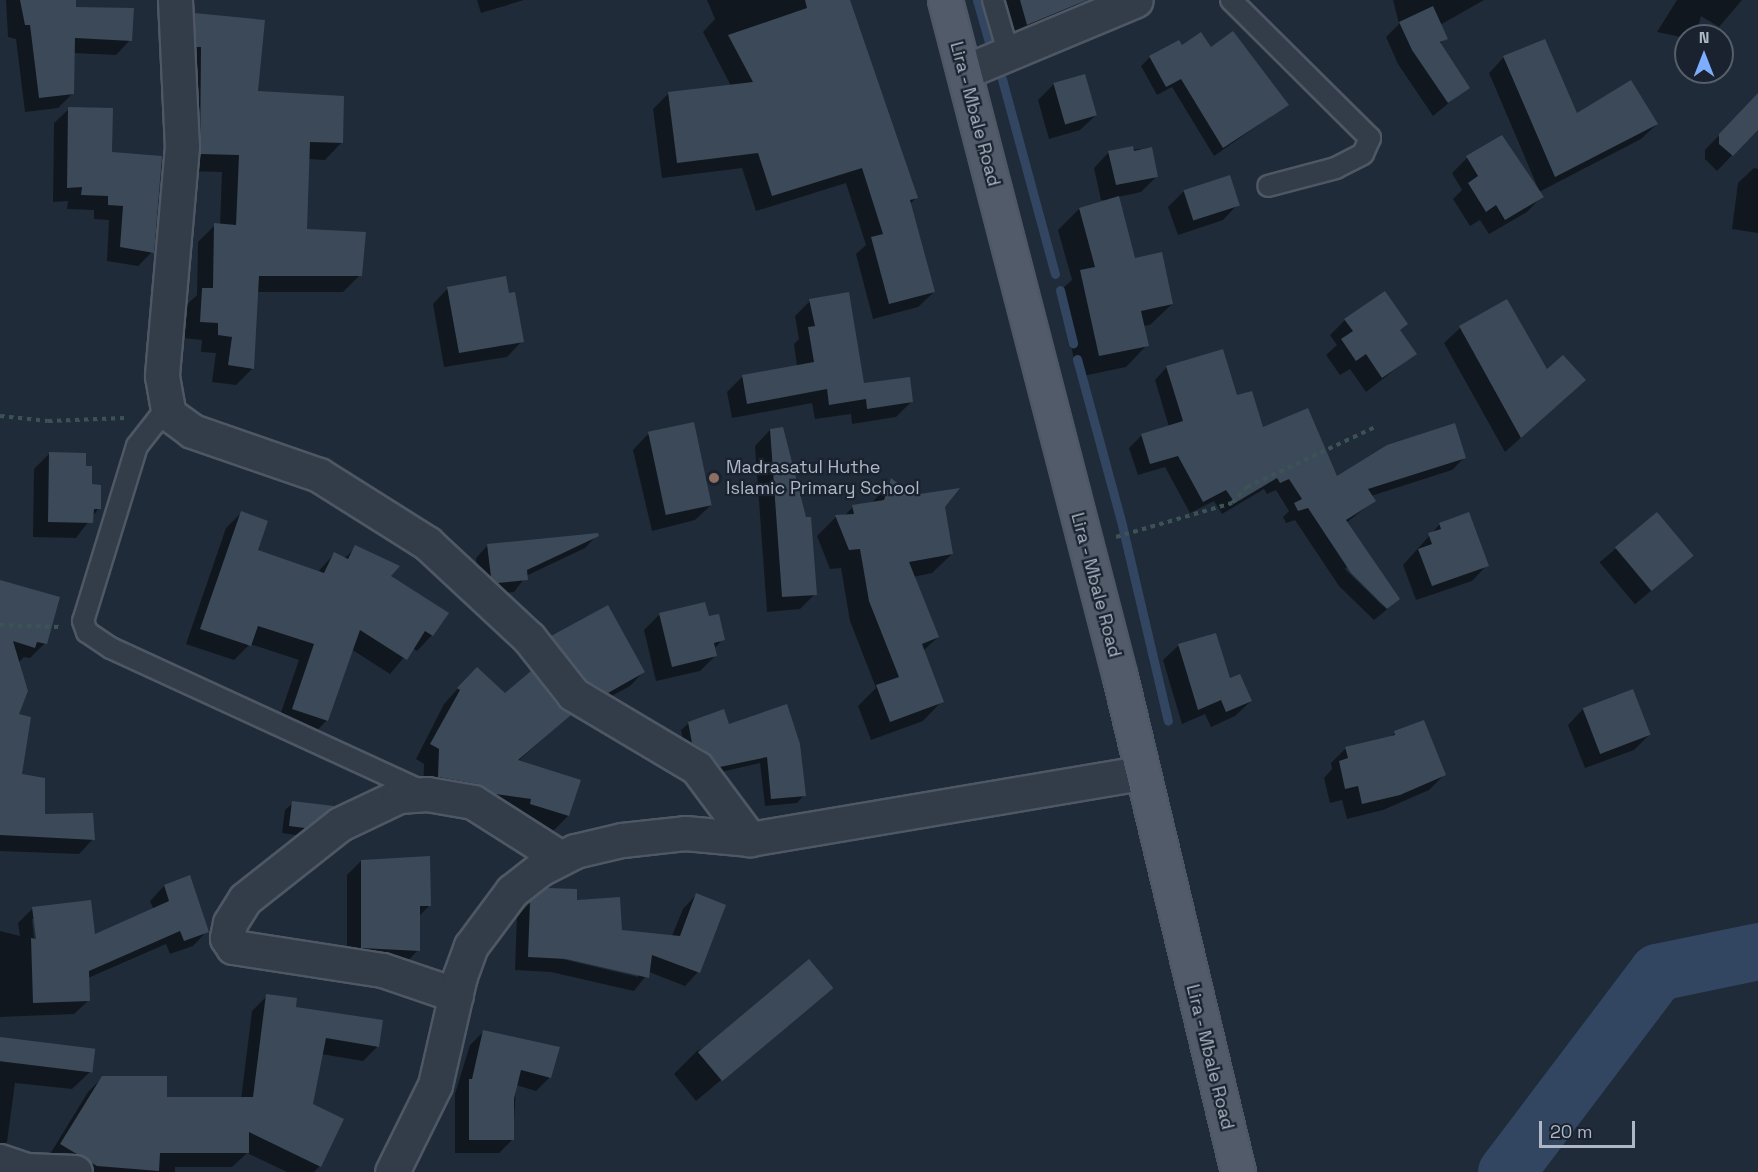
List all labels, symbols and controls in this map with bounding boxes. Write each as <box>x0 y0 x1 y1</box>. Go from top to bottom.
north arrow <box>1674 24 1734 84</box>
text: N <box>1699 27 1709 48</box>
street label: Lira - Mbale Road <box>945 39 1005 189</box>
place label: Madrasatul Huthe Islamic Primary School <box>726 457 920 500</box>
marker: Madrasatul Huthe Islamic Primary School <box>707 471 721 485</box>
street label: Lira - Mbale Road <box>1066 510 1126 660</box>
street label: Lira - Mbale Road <box>1181 982 1239 1132</box>
scale bar <box>1542 1109 1638 1147</box>
text: 20 m <box>1550 1120 1593 1143</box>

